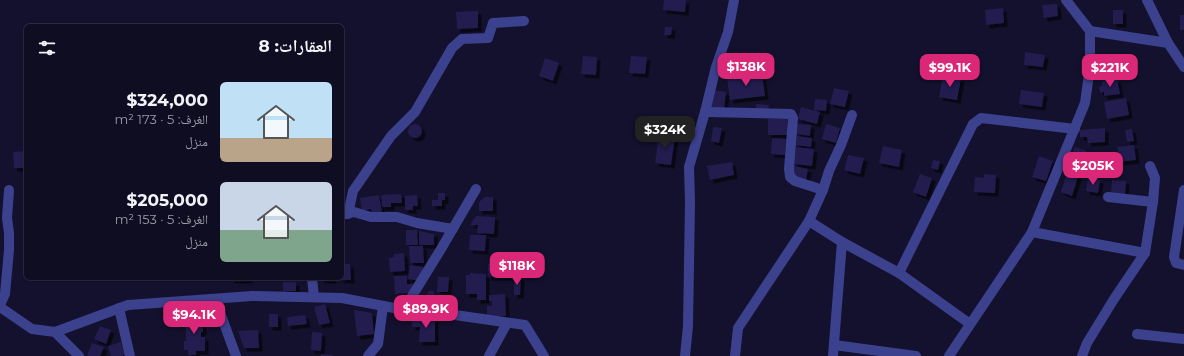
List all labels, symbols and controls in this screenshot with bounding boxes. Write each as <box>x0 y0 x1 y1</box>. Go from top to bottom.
text: العقارات: 8 <box>259 36 332 56</box>
icon: filters <box>36 37 58 59</box>
pin: $138K <box>718 53 774 87</box>
pin: $99.1K <box>917 54 983 88</box>
pin: $221K <box>1082 54 1138 88</box>
text: $138K <box>726 58 766 74</box>
text: $99.1K <box>929 59 971 75</box>
text: $221K <box>1091 59 1129 75</box>
text: $324,000 <box>126 90 208 110</box>
icon: home <box>252 98 300 146</box>
text: الغرف: 5 · 173 m² <box>115 111 208 127</box>
pin: $324K <box>637 116 693 150</box>
text: $324K <box>644 121 686 137</box>
text: منزل <box>185 133 208 149</box>
pin: $205K <box>1065 152 1121 186</box>
text: $205K <box>1072 157 1114 173</box>
text: $205,000 <box>127 190 208 210</box>
icon: home <box>252 198 300 246</box>
text: الغرف: 5 · 153 m² <box>115 211 208 227</box>
text: منزل <box>185 233 208 249</box>
pin: $118K <box>489 252 545 286</box>
text: $118K <box>499 257 535 273</box>
pin: $89.9K <box>393 295 459 329</box>
text: $89.9K <box>403 300 449 316</box>
pin: $94.1K <box>161 301 227 335</box>
text: $94.1K <box>172 306 216 322</box>

